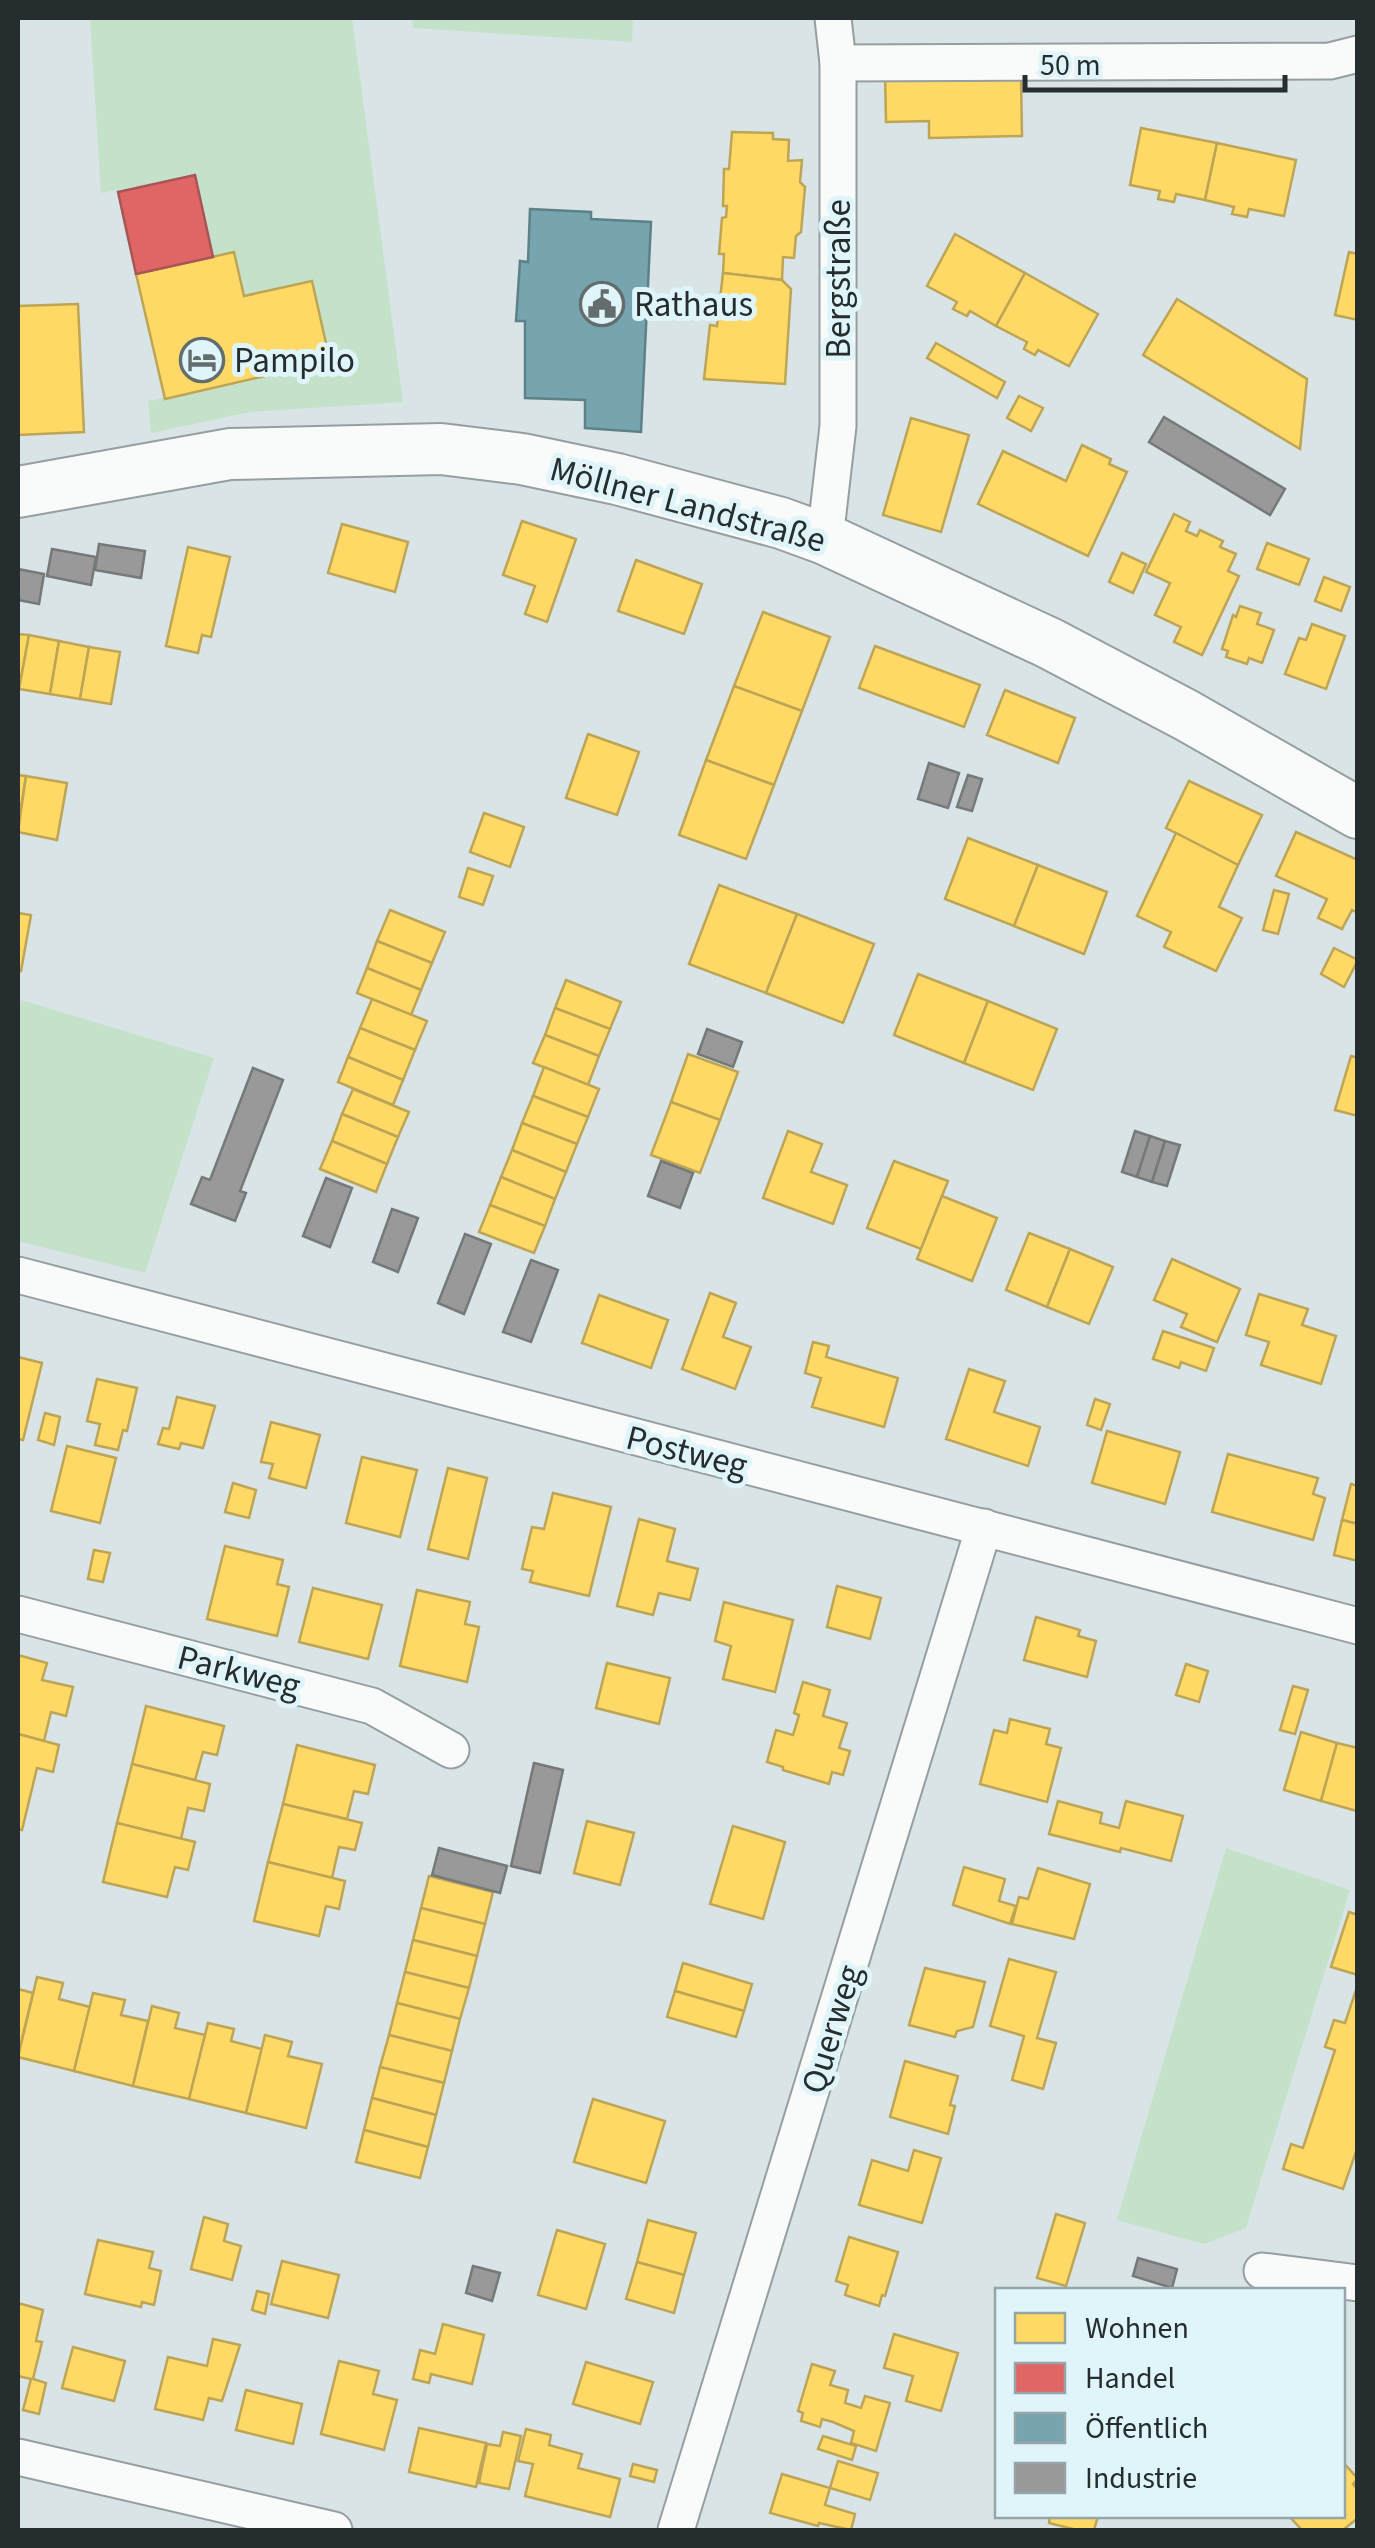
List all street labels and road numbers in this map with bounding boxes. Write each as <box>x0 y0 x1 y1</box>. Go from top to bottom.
street label: Bergstraße <box>814 199 864 359</box>
street label: Möllner Landstraße <box>544 444 831 566</box>
street label: Postweg <box>621 1413 753 1491</box>
street label: Parkweg <box>172 1633 306 1711</box>
street label: Querweg <box>789 1958 875 2100</box>

